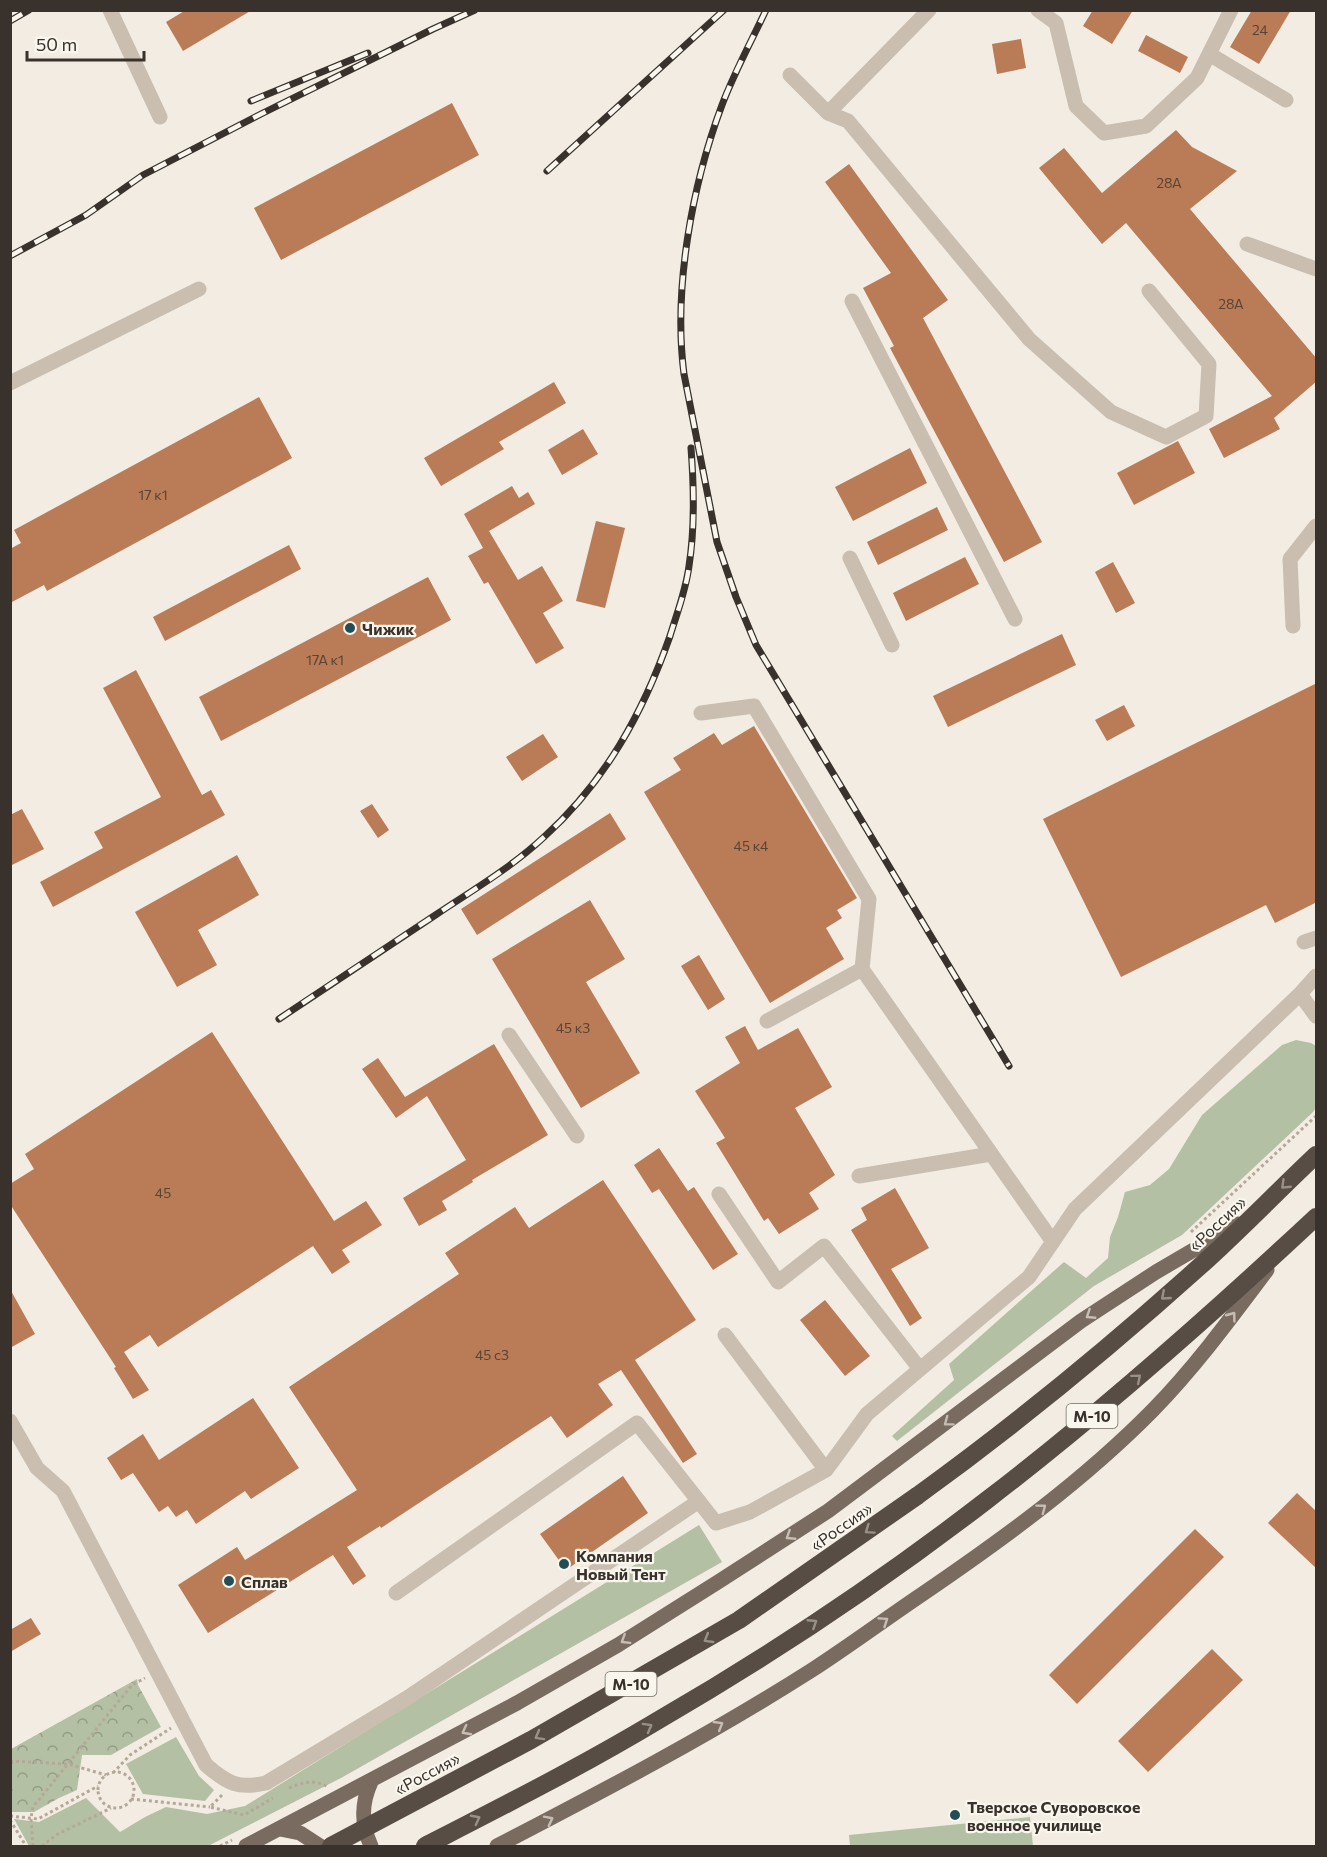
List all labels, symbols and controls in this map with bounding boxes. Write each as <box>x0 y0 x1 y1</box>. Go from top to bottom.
house number: 24 <box>1252 21 1269 38</box>
scale bar <box>27 24 144 62</box>
text: 50 m <box>36 33 77 55</box>
house number: 28А <box>1156 174 1182 191</box>
house number: 28А <box>1218 295 1244 312</box>
house number: 17 к1 <box>138 486 168 503</box>
place label: Чижик <box>362 619 414 638</box>
marker: Чижик <box>343 621 357 635</box>
house number: 17А к1 <box>306 651 344 668</box>
house number: 45 к4 <box>734 837 769 854</box>
house number: 45 к3 <box>556 1019 590 1036</box>
one-way arrow <box>1281 1178 1291 1189</box>
house number: 45 <box>155 1184 171 1201</box>
street label: «Россия» <box>1185 1192 1249 1254</box>
one-way arrow <box>1161 1289 1172 1300</box>
one-way arrow <box>1085 1308 1096 1319</box>
one-way arrow <box>1225 1312 1236 1323</box>
house number: 45 с3 <box>475 1346 509 1363</box>
one-way arrow <box>1130 1374 1141 1385</box>
road number: М-10 <box>1066 1404 1118 1428</box>
one-way arrow <box>943 1414 954 1425</box>
street label: «Россия» <box>807 1498 875 1554</box>
one-way arrow <box>1036 1504 1047 1515</box>
one-way arrow <box>865 1523 876 1534</box>
one-way arrow <box>786 1528 796 1540</box>
place label: Компания Новый Тент <box>576 1546 666 1583</box>
marker: Компания Новый Тент <box>557 1557 571 1571</box>
place label: Сплав <box>241 1572 288 1591</box>
marker: Сплав <box>222 1574 236 1588</box>
one-way arrow <box>877 1617 888 1628</box>
one-way arrow <box>807 1618 817 1630</box>
one-way arrow <box>704 1631 714 1643</box>
one-way arrow <box>621 1633 631 1645</box>
road number: М-10 <box>606 1672 656 1696</box>
one-way arrow <box>713 1721 723 1732</box>
one-way arrow <box>642 1722 652 1734</box>
one-way arrow <box>461 1724 472 1735</box>
one-way arrow <box>534 1729 545 1740</box>
street label: «Россия» <box>391 1748 463 1798</box>
place label: Тверское Суворовское военное училище <box>967 1797 1140 1834</box>
marker: Тверское Суворовское военное училище <box>948 1808 962 1822</box>
one-way arrow <box>470 1815 481 1826</box>
one-way arrow <box>542 1815 553 1827</box>

